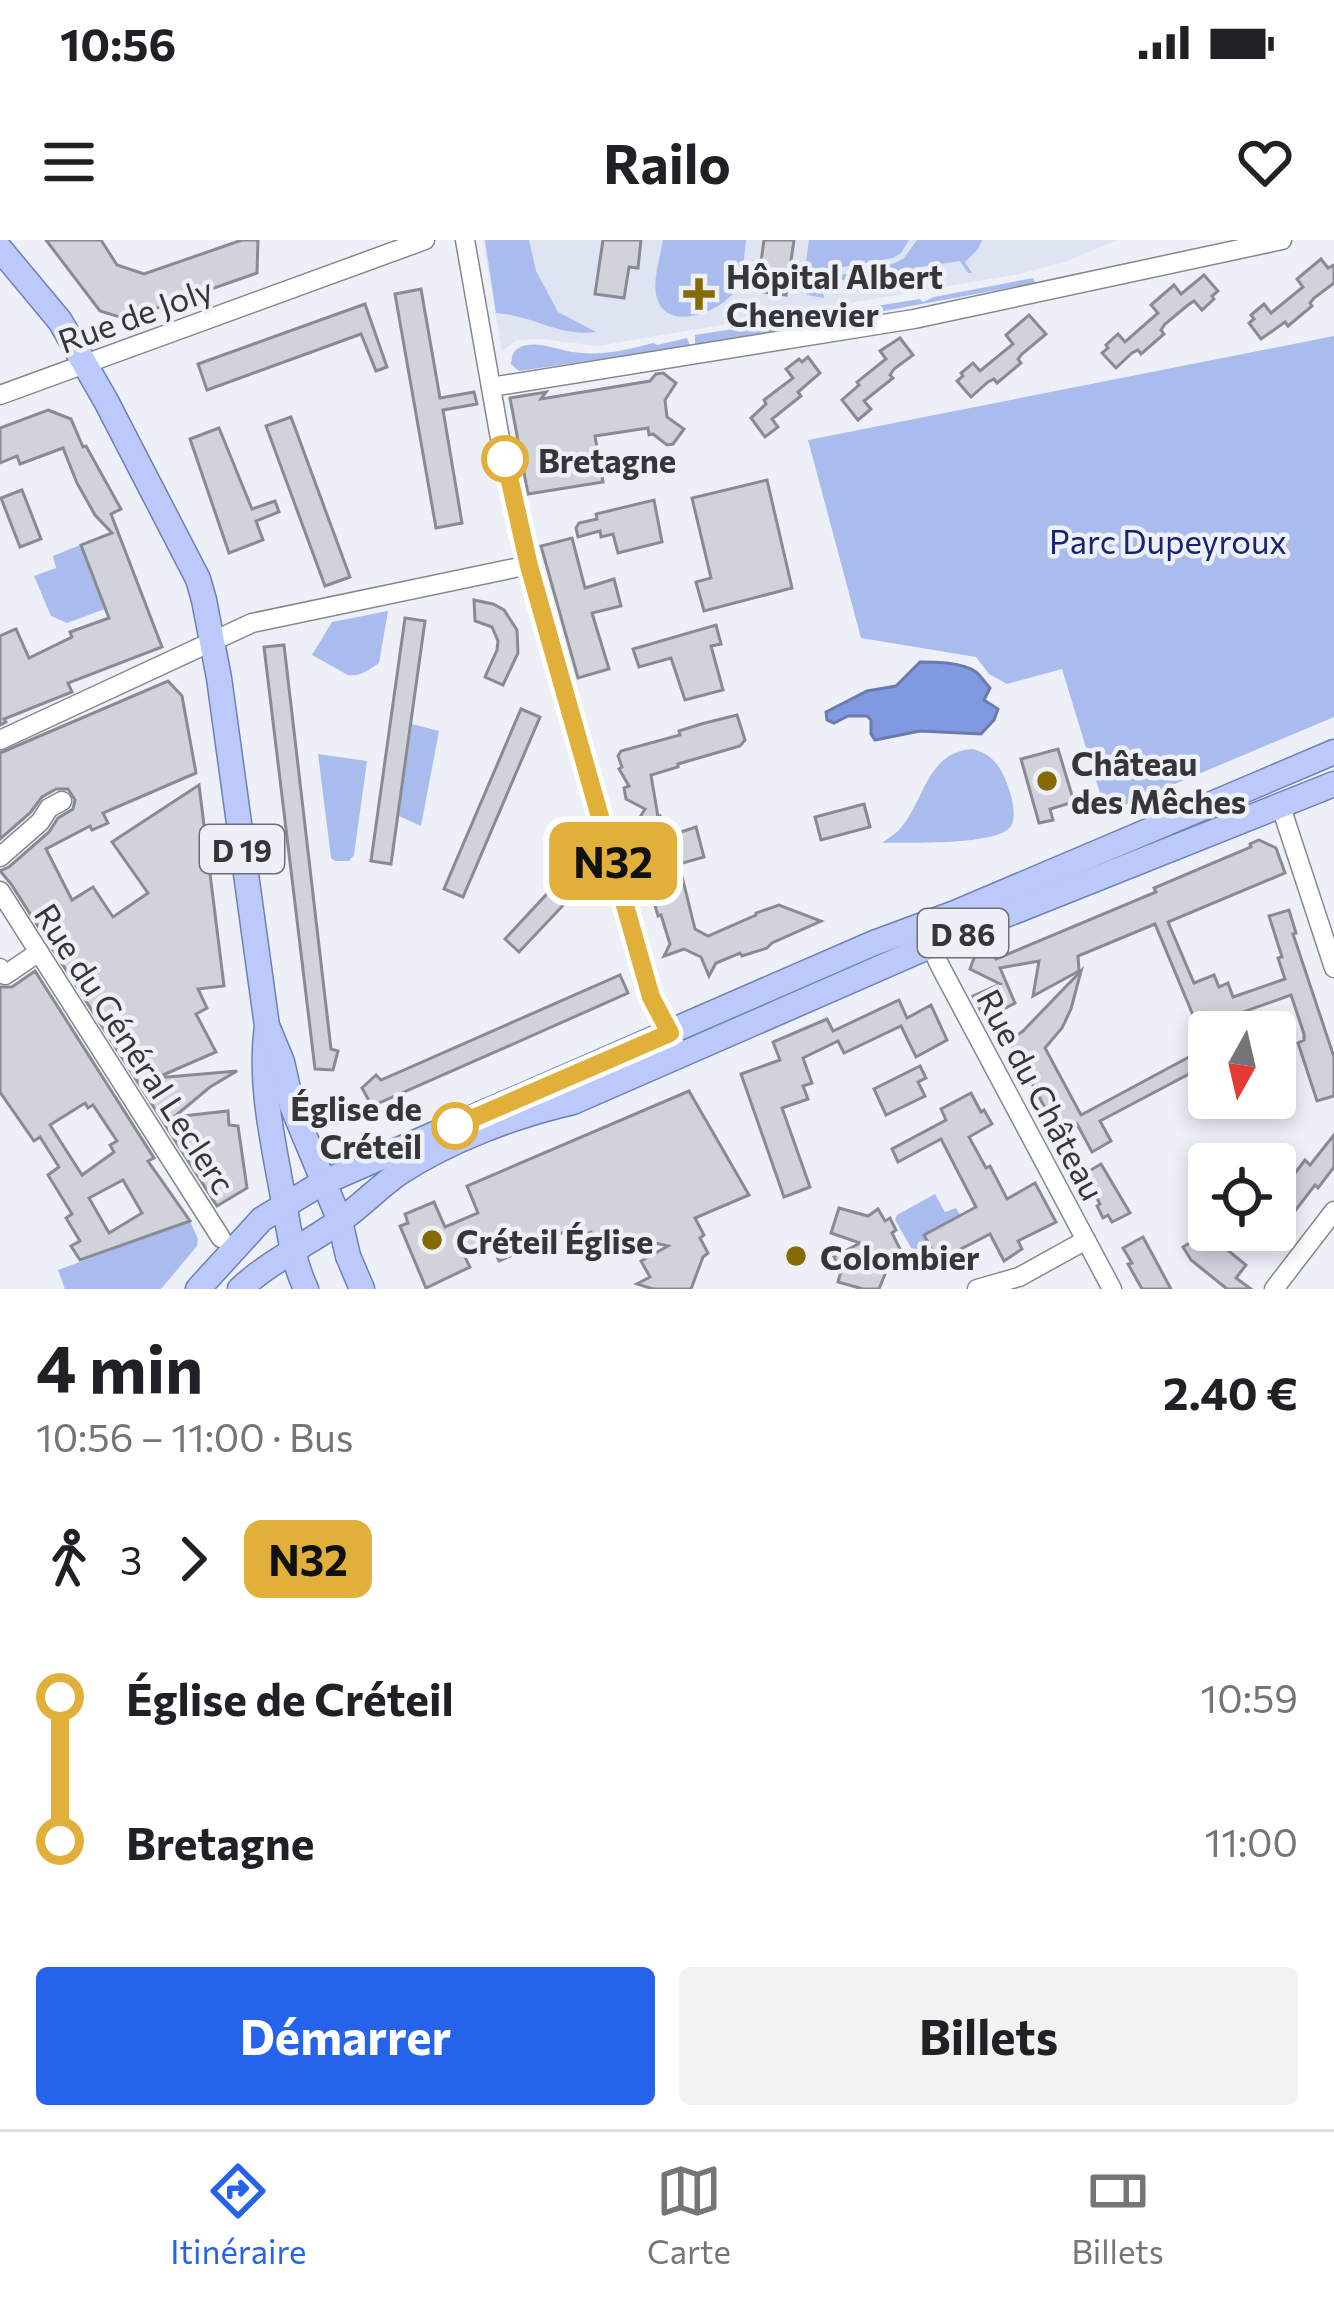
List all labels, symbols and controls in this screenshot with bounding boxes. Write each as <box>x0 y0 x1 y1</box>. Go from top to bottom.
text: 10:56 <box>60 15 176 70</box>
icon: menu <box>36 129 102 195</box>
text: Railo <box>603 129 731 195</box>
icon: heart <box>1232 129 1298 195</box>
place label: Hôpital Albert Chenevier <box>726 255 943 334</box>
street label: Rue de Joly <box>52 267 218 361</box>
marker: Hôpital Albert Chenevier <box>683 278 715 310</box>
marker: Bretagne <box>483 437 527 481</box>
place label: Bretagne <box>538 439 676 480</box>
park label: Parc Dupeyroux <box>1049 520 1287 561</box>
place label: Château des Mêches <box>1071 742 1246 821</box>
marker: Château des Mêches <box>1034 768 1060 794</box>
line badge: N32 <box>544 822 682 900</box>
road number: D 19 <box>200 825 284 873</box>
text: N32 <box>573 835 653 887</box>
street label: Rue du Général Leclerc <box>27 895 245 1201</box>
road number: D 86 <box>918 909 1008 957</box>
street label: Rue du Château <box>969 982 1115 1206</box>
north arrow <box>1188 1011 1296 1119</box>
map controls <box>1188 1011 1296 1251</box>
place label: Église de Créteil <box>290 1087 422 1166</box>
marker: Église de Créteil <box>433 1104 477 1148</box>
button: locate <box>1188 1143 1296 1251</box>
place label: Créteil Église <box>456 1220 653 1261</box>
marker: Créteil Église <box>419 1227 445 1253</box>
place label: Colombier <box>820 1236 980 1277</box>
marker: Colombier <box>783 1243 809 1269</box>
text: 4 min <box>36 1326 203 1407</box>
text: 2.40 € <box>1163 1364 1298 1419</box>
text: 10:56 – 11:00 · Bus <box>36 1412 354 1460</box>
icon: walk <box>36 1526 102 1592</box>
icon: forward <box>160 1526 226 1592</box>
text: N32 <box>268 1533 348 1585</box>
text: 3 <box>120 1535 142 1583</box>
text: Église de Créteil <box>126 1670 454 1725</box>
text: 10:59 <box>1201 1673 1298 1721</box>
text: Bretagne <box>126 1814 314 1869</box>
text: 11:00 <box>1205 1817 1298 1865</box>
button: Démarrer <box>36 1967 655 2105</box>
button: Billets <box>679 1967 1298 2105</box>
tab: Itinéraire <box>170 2158 306 2271</box>
tab: Carte <box>647 2158 731 2271</box>
tab: Billets <box>1071 2158 1164 2271</box>

